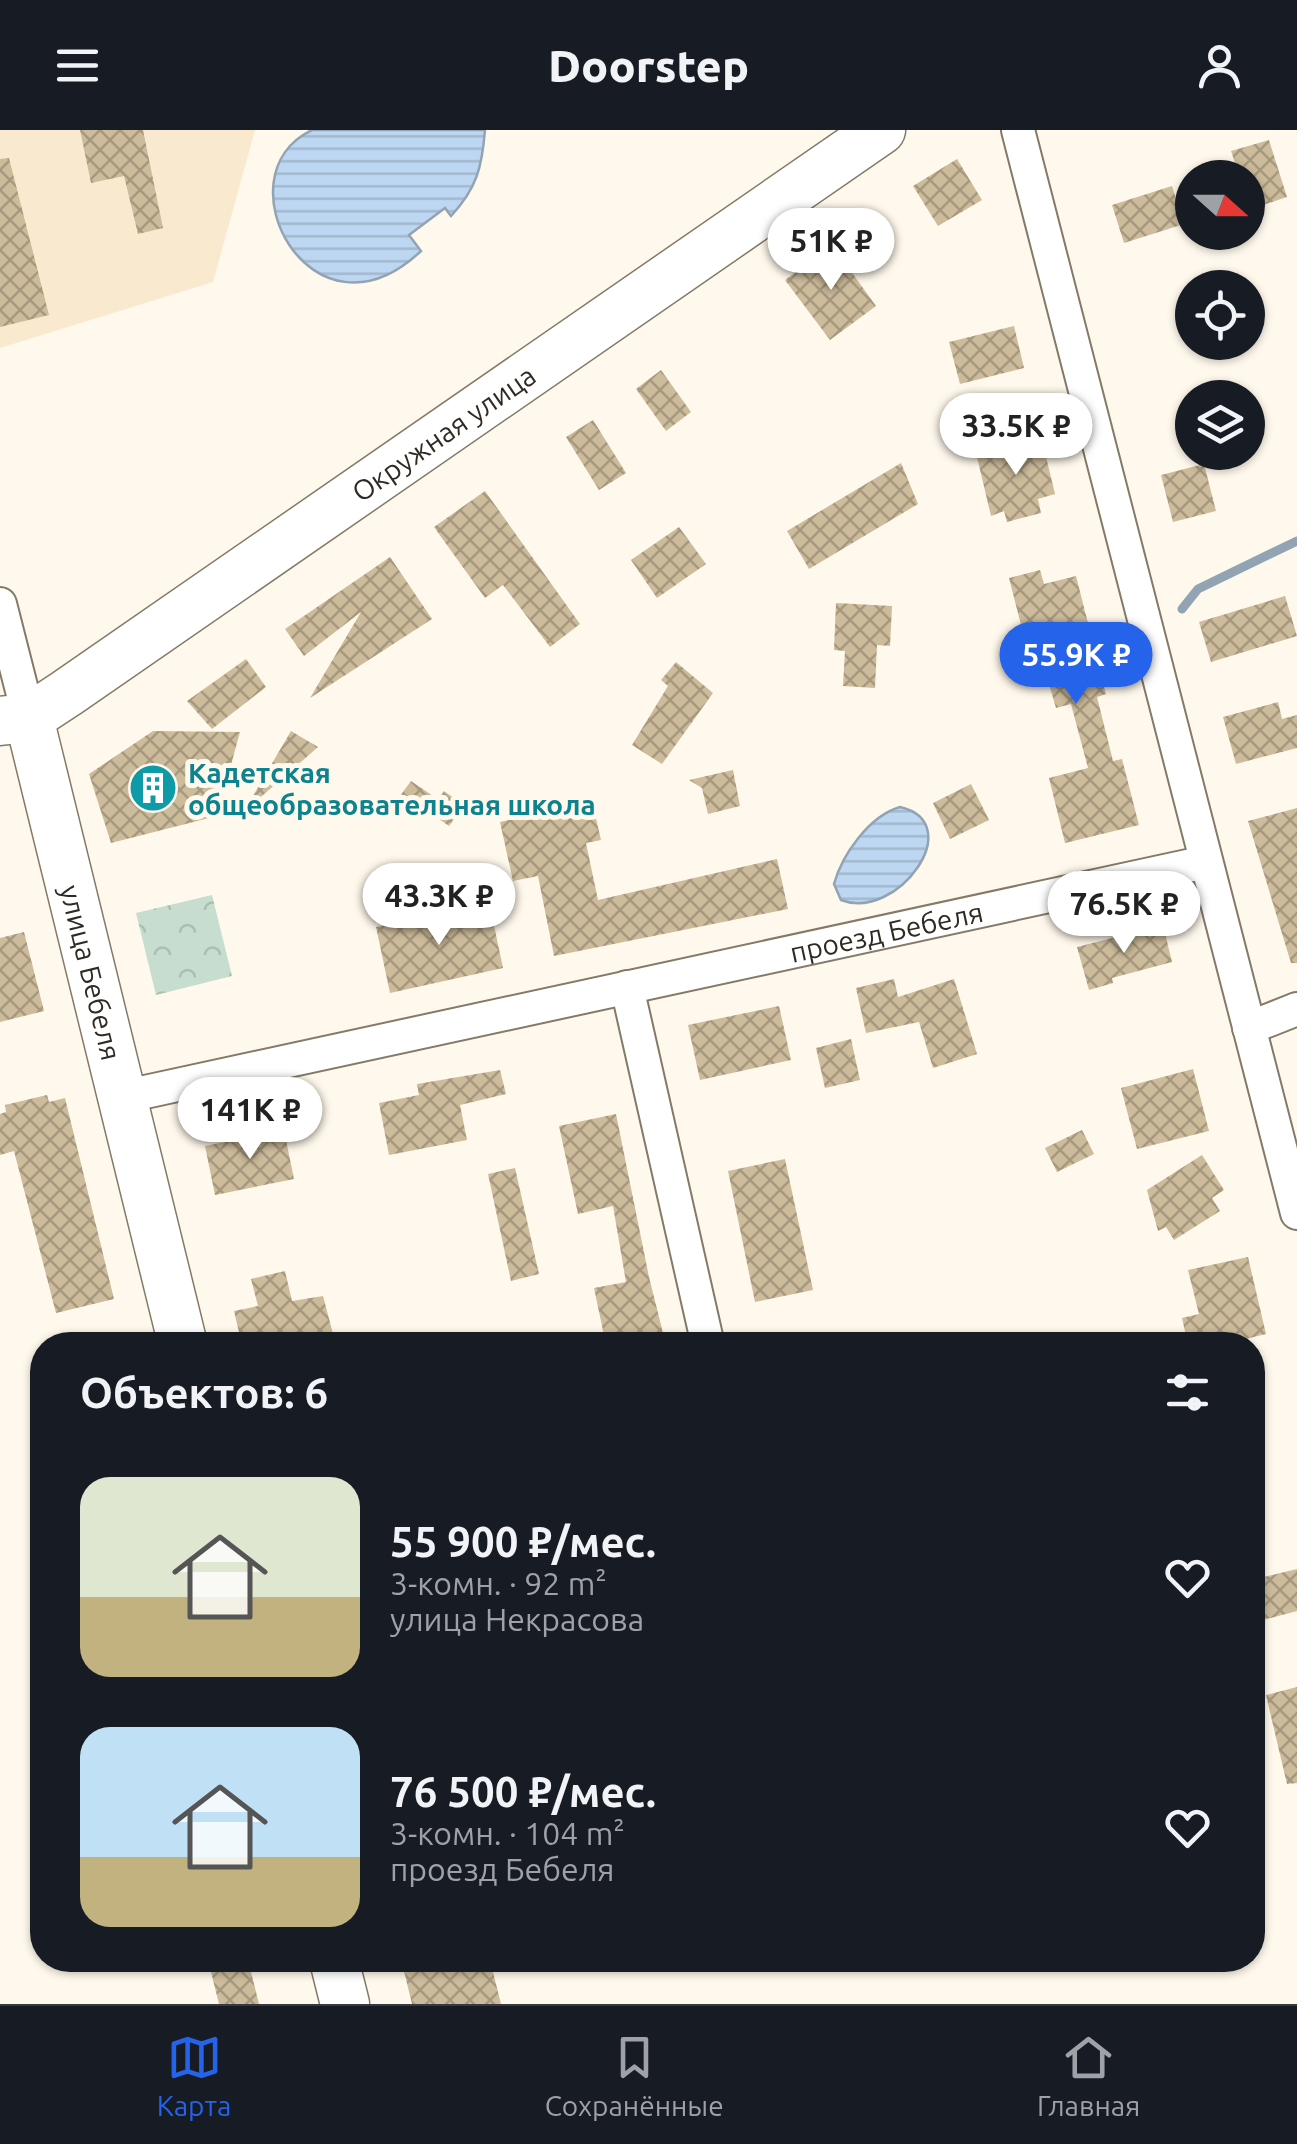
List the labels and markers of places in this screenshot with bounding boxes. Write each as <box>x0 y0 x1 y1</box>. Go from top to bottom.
pin: 51K ₽ <box>761 208 901 293</box>
pin: 33.5K ₽ <box>924 393 1108 478</box>
pin: 55.9K ₽ <box>984 622 1168 707</box>
place label: Кадетская общеобразовательная школа <box>188 757 596 820</box>
building icon: Кадетская общеобразовательная школа <box>127 762 179 814</box>
pin: 43.3K ₽ <box>347 863 531 948</box>
pin: 76.5K ₽ <box>1032 871 1216 956</box>
pin: 141K ₽ <box>169 1077 331 1162</box>

